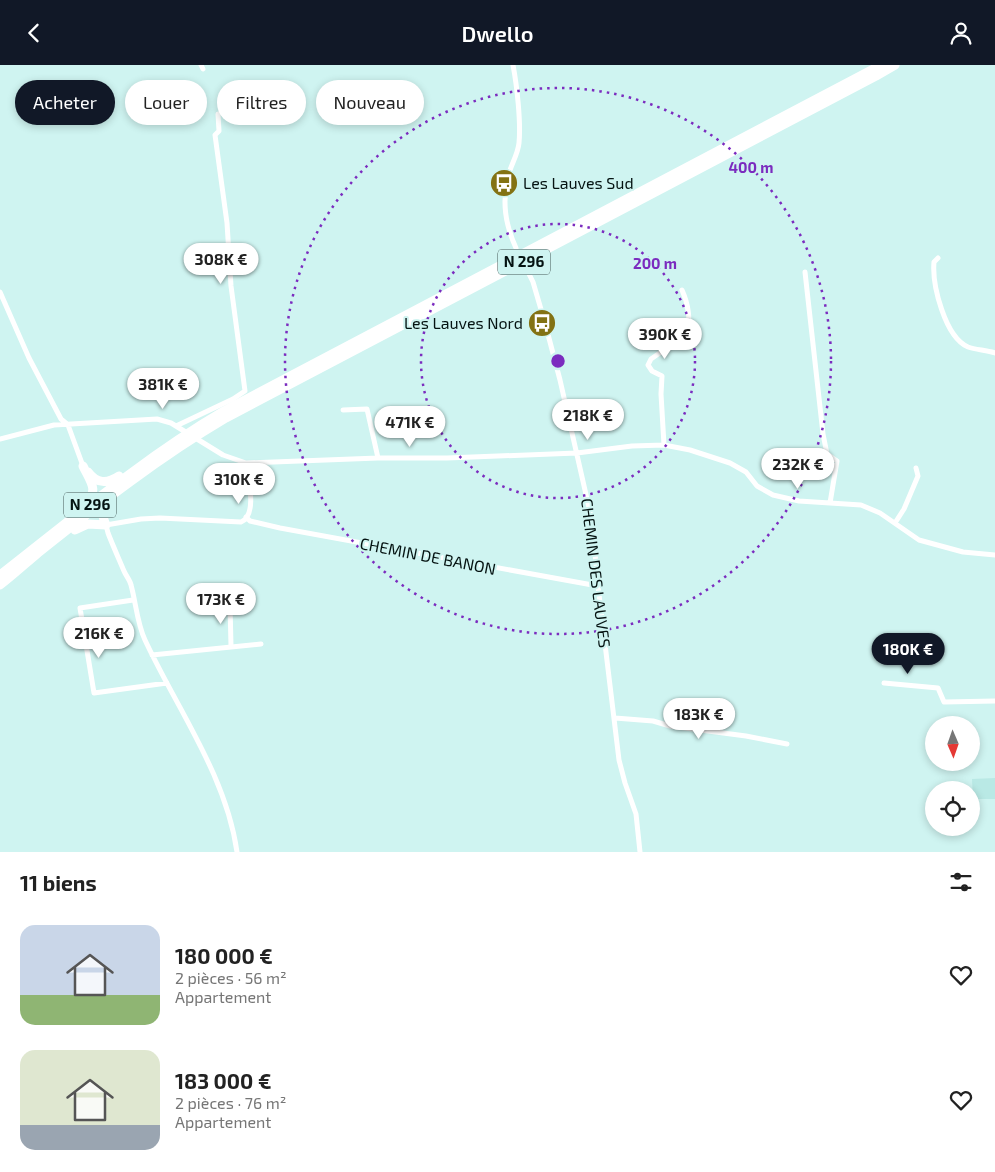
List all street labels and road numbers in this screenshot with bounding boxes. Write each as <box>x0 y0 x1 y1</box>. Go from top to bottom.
road number: N 296 <box>498 249 550 275</box>
road number: N 296 <box>64 493 116 517</box>
street label: CHEMIN DES LAUVES <box>578 497 615 649</box>
street label: CHEMIN DE BANON <box>358 533 498 578</box>

